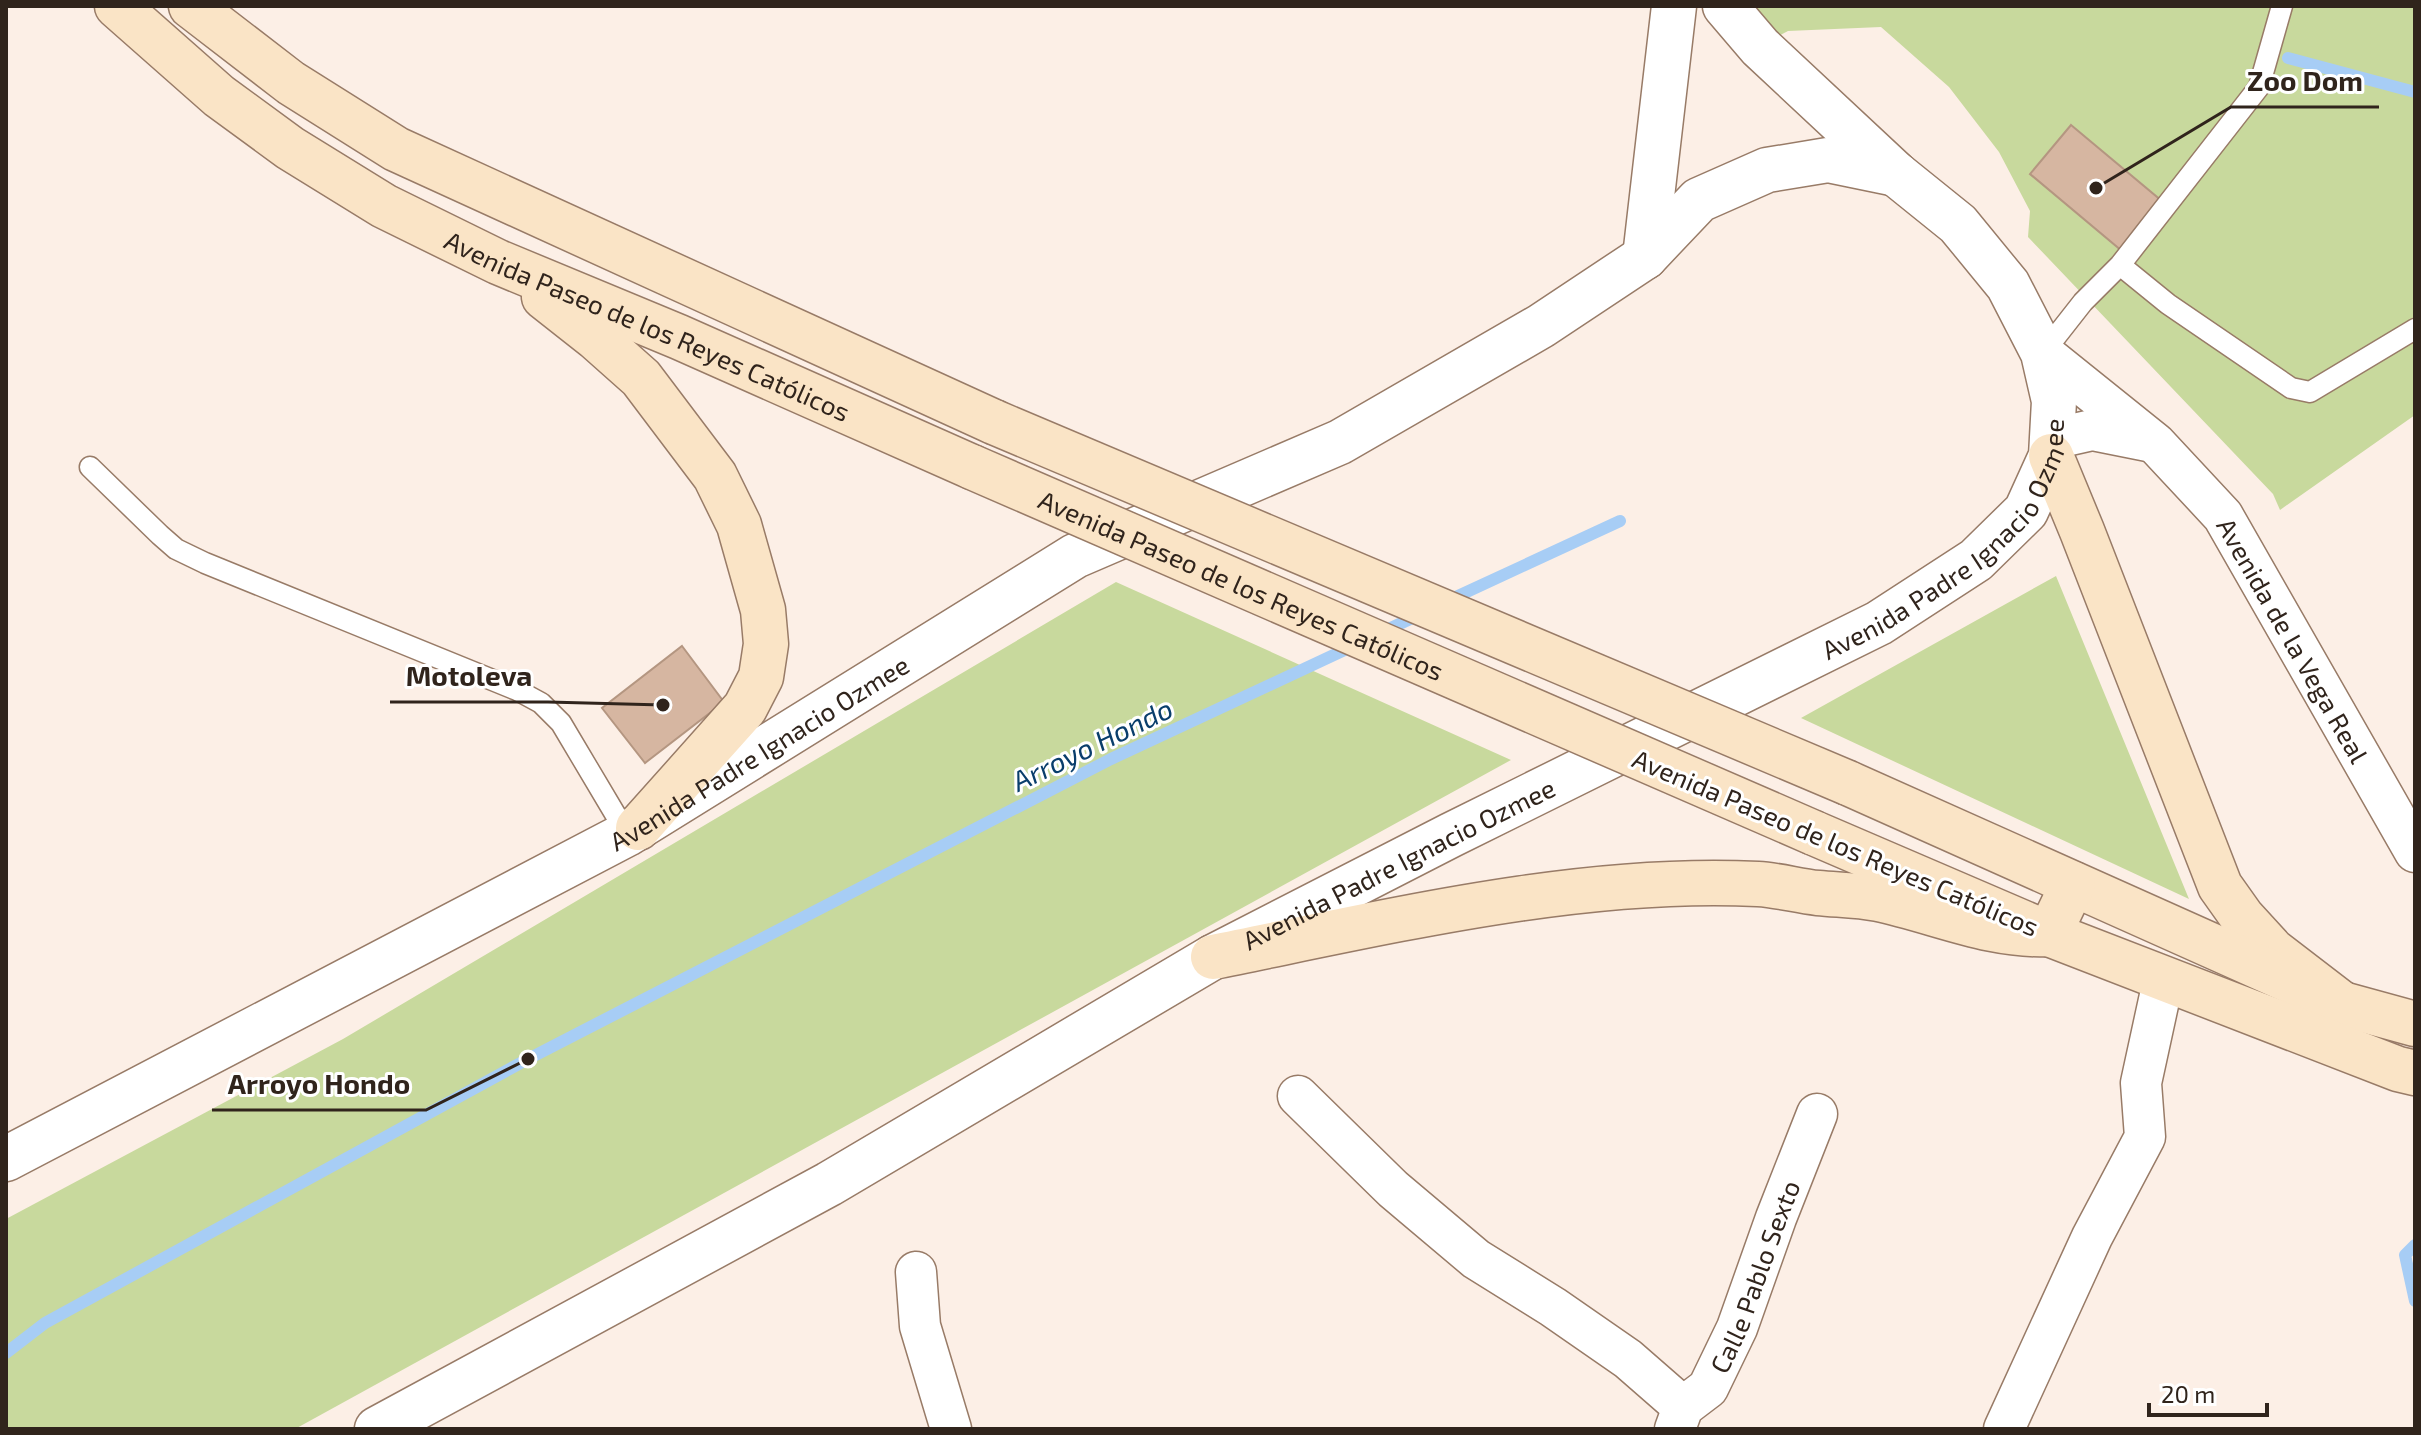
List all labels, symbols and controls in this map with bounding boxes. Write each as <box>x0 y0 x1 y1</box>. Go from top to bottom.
callout: Zoo Dom <box>2231 55 2379 107</box>
text: Zoo Dom <box>2247 63 2363 97</box>
street label: Avenida Paseo de los Reyes Católicos <box>440 223 855 426</box>
street label: Avenida Padre Ignacio Ozmee <box>1816 418 2069 665</box>
street label: Avenida Paseo de los Reyes Católicos <box>1034 483 1449 686</box>
street label: Avenida de la Vega Real <box>2212 512 2376 768</box>
street label: Avenida Padre Ignacio Ozmee <box>604 648 914 856</box>
callout: Motoleva <box>390 650 548 702</box>
text: Motoleva <box>406 658 532 692</box>
water label: Arroyo Hondo <box>1005 690 1178 798</box>
street label: Avenida Paseo de los Reyes Católicos <box>1628 742 2044 942</box>
street label: Avenida Padre Ignacio Ozmee <box>1237 771 1559 955</box>
callout: Arroyo Hondo <box>212 1058 426 1110</box>
text: Arroyo Hondo <box>228 1066 410 1100</box>
street label: Calle Pablo Sexto <box>1702 1175 1805 1377</box>
scale bar <box>2149 1367 2267 1417</box>
text: 20 m <box>2161 1379 2215 1408</box>

